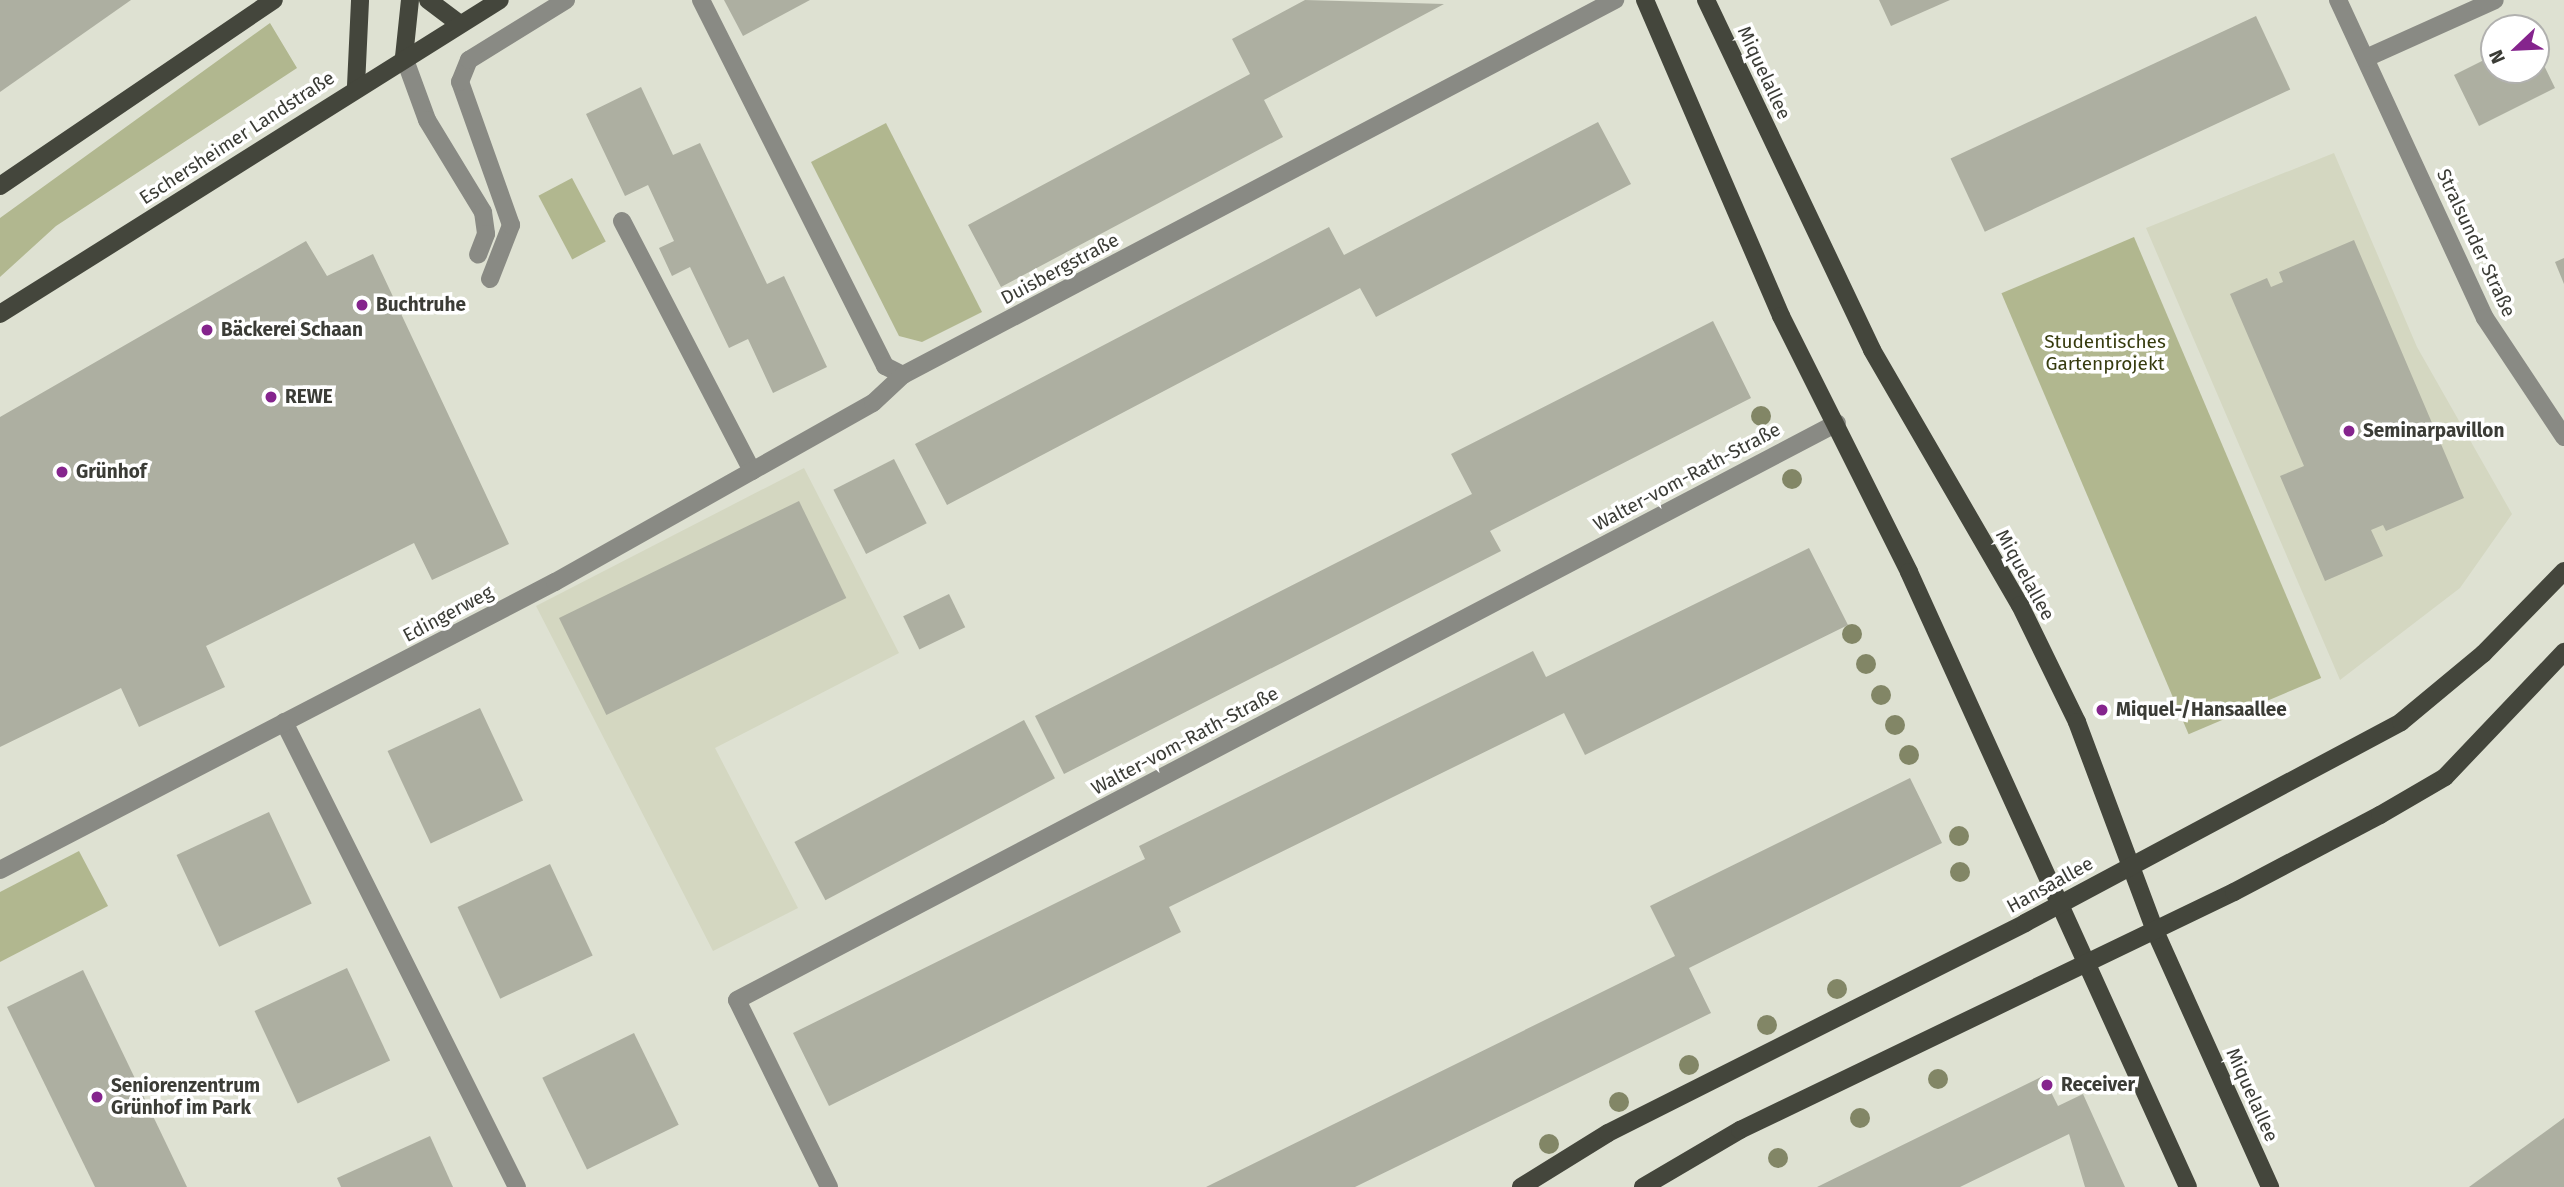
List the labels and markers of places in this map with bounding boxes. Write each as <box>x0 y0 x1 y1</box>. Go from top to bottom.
place label: Buchtruhe <box>376 294 466 316</box>
marker: Buchtruhe <box>354 297 370 313</box>
place label: Bäckerei Schaan <box>221 319 363 341</box>
marker: Bäckerei Schaan <box>199 322 215 338</box>
place label: REWE <box>285 386 333 408</box>
marker: REWE <box>263 389 279 405</box>
place label: Seminarpavillon <box>2363 420 2504 442</box>
marker: Seminarpavillon <box>2341 423 2357 439</box>
place label: Grünhof <box>76 461 147 483</box>
marker: Grünhof <box>54 464 70 480</box>
place label: Miquel-/Hansaallee <box>2116 699 2287 721</box>
marker: Miquel-/Hansaallee <box>2094 702 2110 718</box>
place label: Receiver <box>2061 1074 2135 1096</box>
place label: Seniorenzentrum Grünhof im Park <box>111 1075 260 1119</box>
marker: Receiver <box>2039 1077 2055 1093</box>
marker: Seniorenzentrum Grünhof im Park <box>89 1089 105 1105</box>

